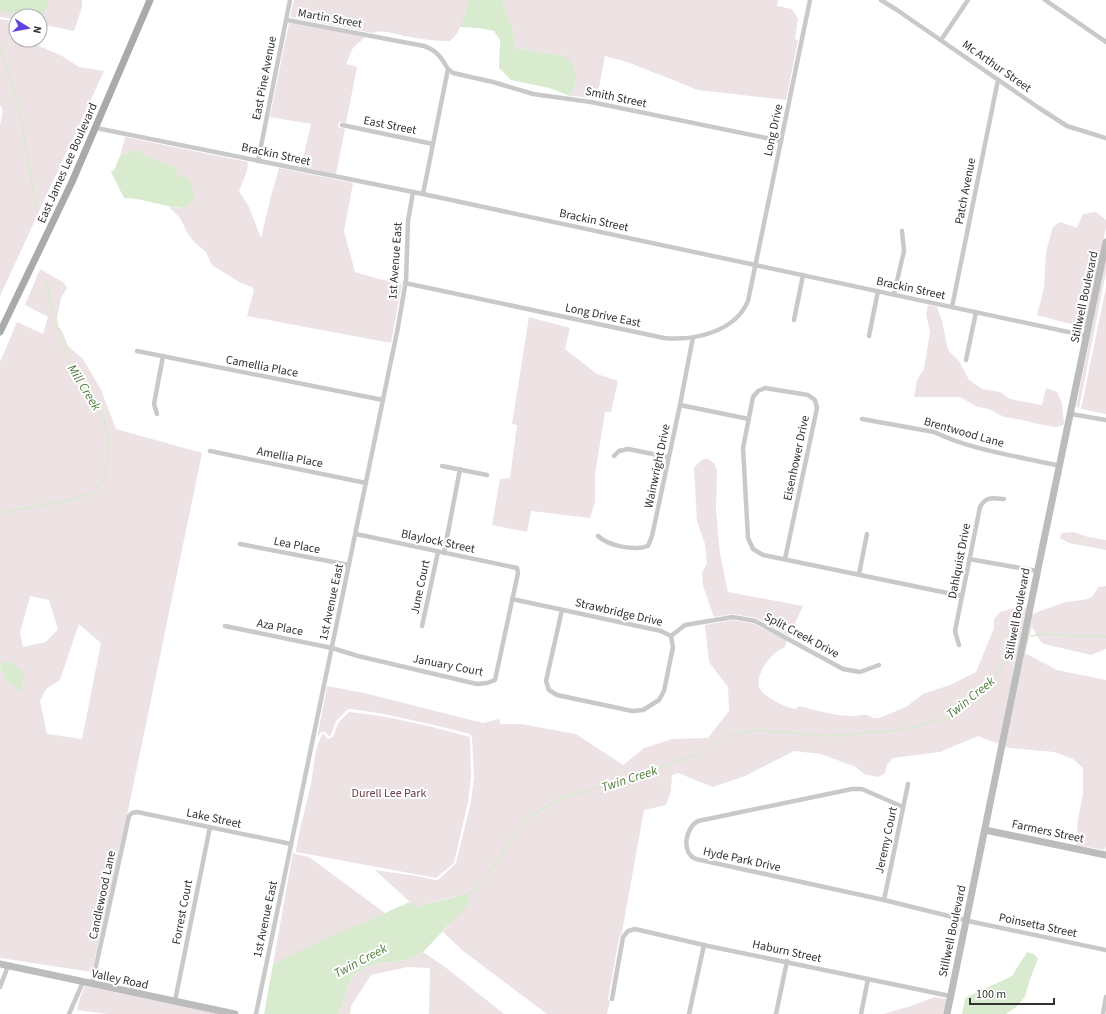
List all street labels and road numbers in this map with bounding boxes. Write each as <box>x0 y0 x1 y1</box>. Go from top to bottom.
street label: Martin Street <box>296 4 363 33</box>
street label: East Pine Avenue <box>248 35 281 122</box>
street label: Mc Arthur Street <box>959 36 1035 97</box>
street label: Smith Street <box>584 83 648 112</box>
street label: East James Lee Boulevard <box>33 100 102 226</box>
street label: Long Drive <box>760 102 787 158</box>
street label: East Street <box>362 112 418 139</box>
street label: Brackin Street <box>240 139 312 170</box>
street label: Patch Avenue <box>951 156 980 226</box>
street label: Brackin Street <box>558 205 630 236</box>
street label: 1st Avenue East <box>384 222 407 300</box>
street label: Stillwell Boulevard <box>1066 250 1103 345</box>
street label: Brackin Street <box>875 273 947 304</box>
street label: Long Drive East <box>564 299 642 332</box>
street label: Camellia Place <box>224 351 300 382</box>
street label: Brentwood Lane <box>922 413 1006 452</box>
street label: Eisenhower Drive <box>779 414 814 502</box>
street label: Wainwright Drive <box>640 422 675 510</box>
street label: Amellia Place <box>255 443 324 472</box>
street label: Dahlquist Drive <box>944 522 975 600</box>
street label: Blaylock Street <box>399 525 476 558</box>
street label: Lea Place <box>272 533 322 558</box>
street label: June Court <box>406 558 435 616</box>
street label: 1st Avenue East <box>315 562 348 642</box>
street label: Stillwell Boulevard <box>1000 567 1035 662</box>
street label: Strawbridge Drive <box>573 594 664 631</box>
street label: Split Creek Drive <box>761 609 842 662</box>
street label: Aza Place <box>255 615 305 640</box>
street label: January Court <box>411 650 485 681</box>
street label: Lake Street <box>185 804 243 833</box>
street label: Jeremy Court <box>871 805 902 875</box>
street label: Farmers Street <box>1010 816 1085 847</box>
street label: Hyde Park Drive <box>701 843 782 876</box>
street label: Candlewood Lane <box>85 849 120 941</box>
street label: Forrest Court <box>168 878 197 946</box>
street label: 1st Avenue East <box>249 879 282 959</box>
street label: Stillwell Boulevard <box>934 884 971 979</box>
street label: Poinsetta Street <box>997 909 1079 942</box>
street label: Haburn Street <box>751 936 823 967</box>
street label: Valley Road <box>90 965 150 994</box>

